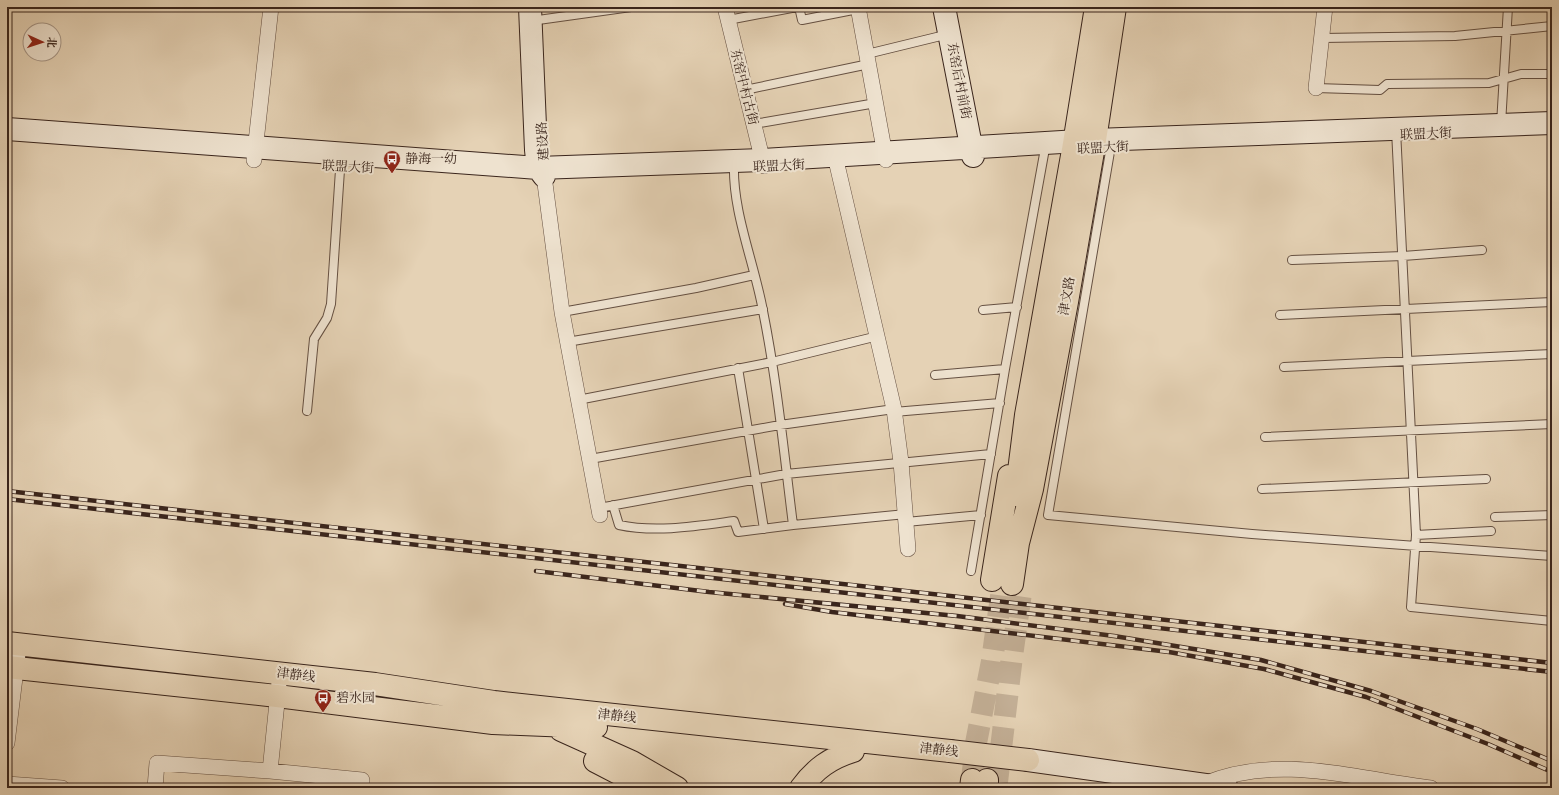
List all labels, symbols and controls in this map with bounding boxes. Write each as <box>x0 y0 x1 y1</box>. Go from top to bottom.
north arrow <box>22 22 62 62</box>
text: 北 <box>44 37 59 48</box>
street label: 东窑后村前街 <box>943 41 975 121</box>
street label: 东窑中村古街 <box>726 47 762 127</box>
street label: 建设路 <box>533 121 553 161</box>
street label: 联盟大街 <box>1400 124 1452 144</box>
street label: 联盟大街 <box>1077 138 1129 158</box>
bus stop icon: 静海一幼 <box>382 149 402 174</box>
place label: 静海一幼 <box>405 150 457 168</box>
street label: 联盟大街 <box>753 156 805 176</box>
street label: 联盟大街 <box>322 157 374 177</box>
street label: 津文路 <box>1055 275 1079 317</box>
street label: 津静线 <box>276 664 316 686</box>
bus stop icon: 碧水园 <box>313 688 333 713</box>
place label: 碧水园 <box>336 689 375 707</box>
street label: 津静线 <box>597 705 637 727</box>
street label: 津静线 <box>919 739 959 761</box>

